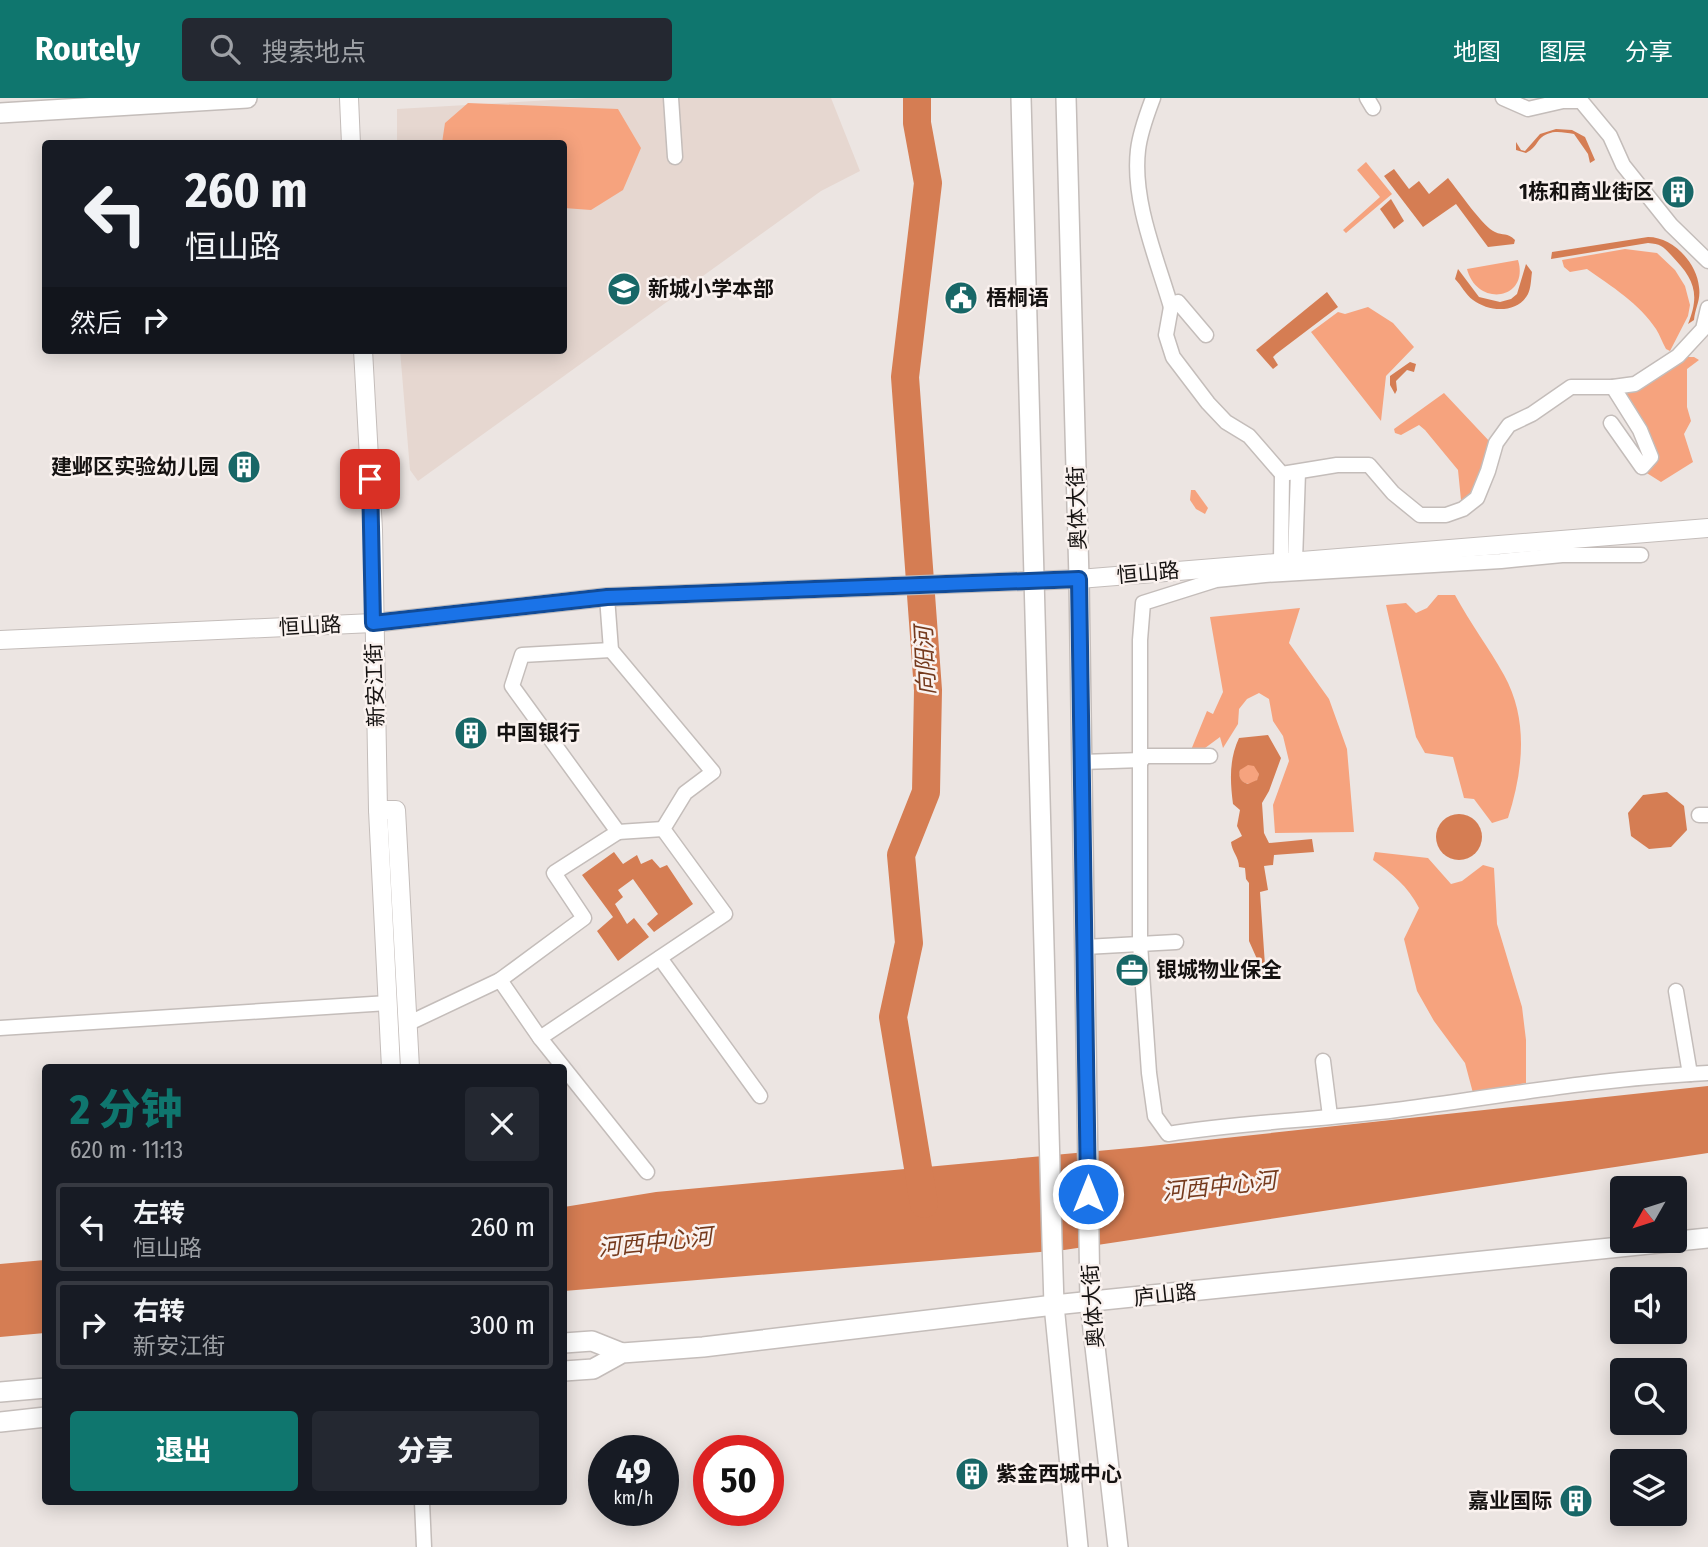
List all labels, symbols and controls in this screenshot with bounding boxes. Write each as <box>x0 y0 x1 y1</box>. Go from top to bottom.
search box <box>182 18 672 81</box>
text: Routely <box>35 29 140 69</box>
icon: search <box>206 30 244 68</box>
text: 搜索地点 <box>262 37 366 68</box>
text: 地图 <box>1453 38 1501 66</box>
text: 图层 <box>1539 38 1587 66</box>
text: 分享 <box>1625 38 1673 66</box>
text: 260 m <box>185 161 308 220</box>
icon: left <box>70 168 161 259</box>
building icon: 1栋和商业街区 <box>1659 173 1697 211</box>
place label: 1栋和商业街区 <box>1519 179 1654 205</box>
text: 恒山路 <box>185 228 281 266</box>
school or university icon: 新城小学本部 <box>605 270 643 308</box>
place label: 新城小学本部 <box>648 276 774 302</box>
public building icon: 梧桐语 <box>942 279 980 317</box>
place label: 梧桐语 <box>986 285 1049 311</box>
icon: right <box>136 301 174 339</box>
text: 然后 <box>70 308 122 339</box>
building icon: 建邺区实验幼儿园 <box>225 448 263 486</box>
pin <box>340 449 400 509</box>
place label: 建邺区实验幼儿园 <box>51 454 219 480</box>
icon: arrive <box>351 460 389 498</box>
street label: 奥体大街 <box>1063 466 1091 550</box>
street label: 恒山路 <box>1115 557 1181 589</box>
street label: 恒山路 <box>278 611 342 641</box>
water label: 向阳河 <box>909 622 941 696</box>
street label: 新安江街 <box>361 643 389 727</box>
building icon: 中国银行 <box>452 714 490 752</box>
place label: 中国银行 <box>496 720 580 746</box>
office icon: 银城物业保全 <box>1113 951 1151 989</box>
place label: 银城物业保全 <box>1156 957 1282 983</box>
text: 2 分钟 <box>70 1085 182 1135</box>
button: close <box>465 1087 539 1161</box>
text: 620 m · 11:13 <box>70 1136 183 1164</box>
position arrow <box>1051 1157 1125 1231</box>
water label: 河西中心河 <box>1160 1166 1282 1206</box>
north arrow <box>1610 1176 1687 1253</box>
map controls <box>1610 1176 1687 1526</box>
text: 左转 <box>133 1198 185 1229</box>
icon: left <box>74 1208 112 1246</box>
text: 260 m <box>471 1212 535 1243</box>
water label: 河西中心河 <box>596 1222 718 1262</box>
text: 恒山路 <box>133 1234 202 1262</box>
street label: 奥体大街 <box>1077 1263 1109 1349</box>
button: sound <box>1610 1267 1687 1344</box>
street label: 庐山路 <box>1132 1279 1198 1311</box>
text: 右转 <box>133 1296 185 1327</box>
icon: right <box>74 1306 112 1344</box>
text: 300 m <box>470 1310 535 1341</box>
text: 新安江街 <box>133 1332 225 1360</box>
button: search <box>1610 1358 1687 1435</box>
button: 退出 <box>70 1411 298 1491</box>
button: 分享 <box>312 1411 539 1491</box>
speed limit sign: 50 <box>693 1435 784 1526</box>
button: layers <box>1610 1449 1687 1526</box>
text: 49 <box>616 1450 651 1492</box>
building icon: 紫金西城中心 <box>953 1455 991 1493</box>
place label: 紫金西城中心 <box>996 1461 1122 1487</box>
building icon: 嘉业国际 <box>1557 1482 1595 1520</box>
text: km/h <box>613 1487 654 1509</box>
place label: 嘉业国际 <box>1468 1488 1552 1514</box>

